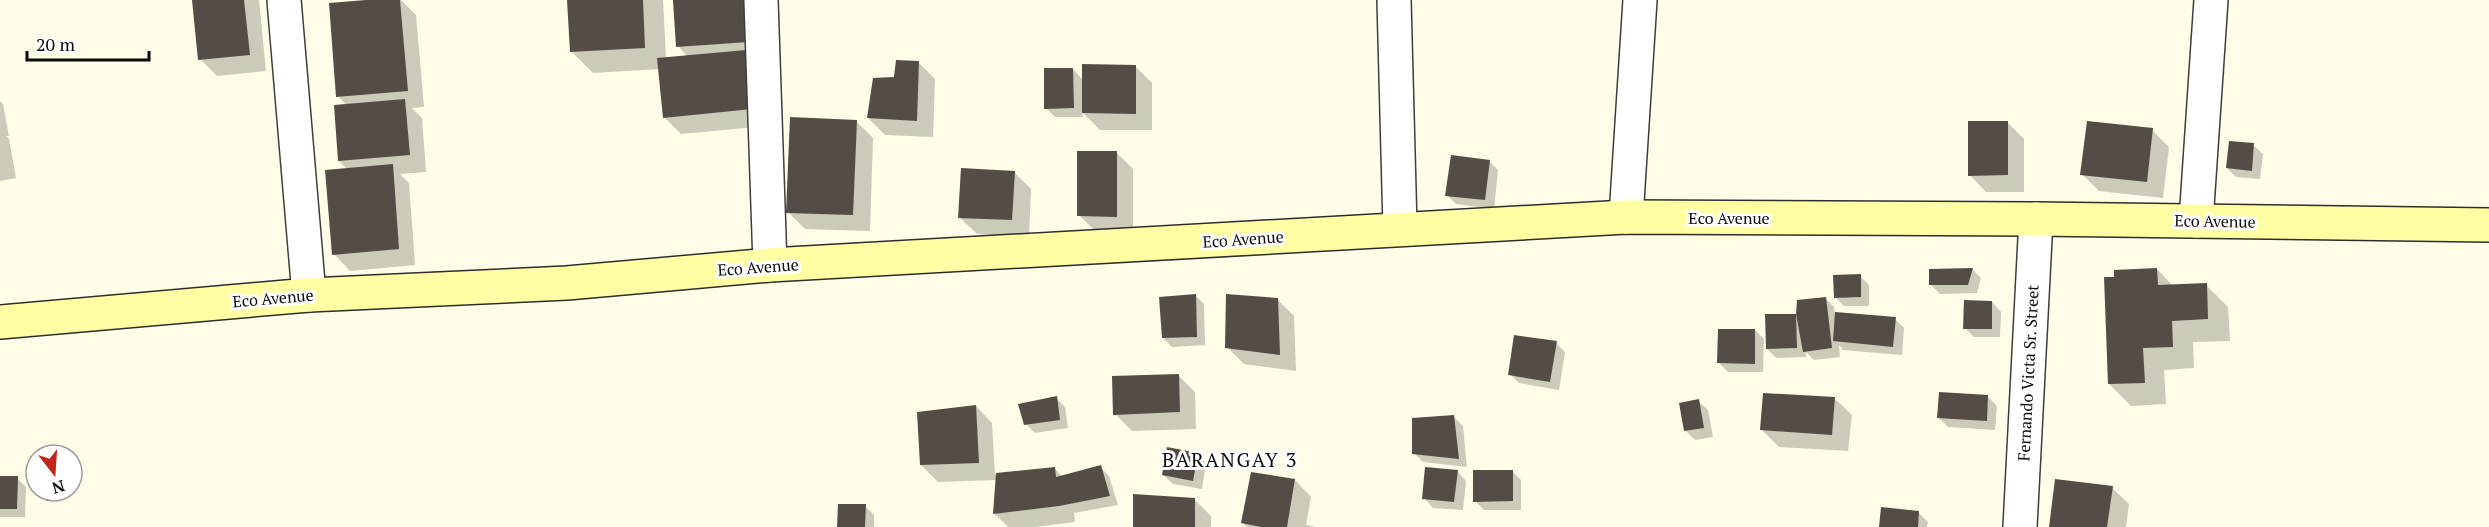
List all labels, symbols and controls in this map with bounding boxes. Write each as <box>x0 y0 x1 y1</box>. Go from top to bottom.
scale bar <box>27 24 148 62</box>
text: 20 m <box>36 32 76 56</box>
street label: Eco Avenue <box>1688 207 1770 229</box>
street label: Eco Avenue <box>2174 209 2256 233</box>
street label: Eco Avenue <box>1202 225 1284 253</box>
street label: Eco Avenue <box>717 253 799 281</box>
street label: Eco Avenue <box>232 283 314 313</box>
street label: Fernando Victa Sr. Street <box>2012 284 2044 462</box>
north arrow <box>24 443 84 503</box>
district label: BARANGAY 3 <box>1162 446 1298 473</box>
text: N <box>49 475 67 500</box>

